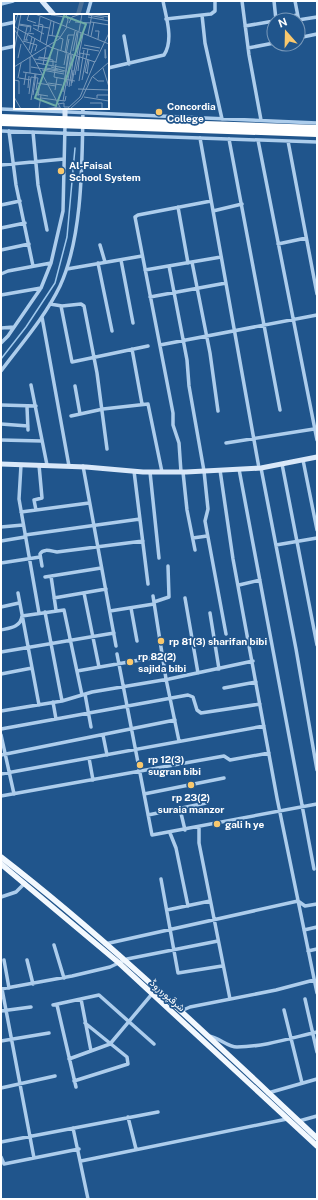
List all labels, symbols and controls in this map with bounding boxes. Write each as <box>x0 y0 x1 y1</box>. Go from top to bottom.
north arrow <box>266 12 306 52</box>
inset map <box>14 14 109 109</box>
text: N <box>276 15 289 30</box>
place label: Concordia College <box>167 100 216 124</box>
marker: Concordia College <box>154 107 164 117</box>
place label: Al-Faisal School System <box>69 159 141 183</box>
marker: Al-Faisal School System <box>56 166 66 176</box>
place label: rp 81(3) sharifan bibi <box>169 635 267 647</box>
marker: rp 81(3) sharifan bibi <box>156 636 166 646</box>
place label: rp 82(2) sajida bibi <box>138 650 186 674</box>
marker: rp 82(2) sajida bibi <box>125 657 135 667</box>
place label: rp 12(3) sugran bibi <box>148 753 201 777</box>
marker: rp 12(3) sugran bibi <box>135 760 145 770</box>
marker: rp 23(2) suraia manzor <box>186 780 196 790</box>
place label: rp 23(2) suraia manzor <box>158 791 224 815</box>
place label: gali h ye <box>225 818 265 830</box>
marker: gali h ye <box>212 819 222 829</box>
street label: شرقپور روڈ <box>147 976 188 1015</box>

